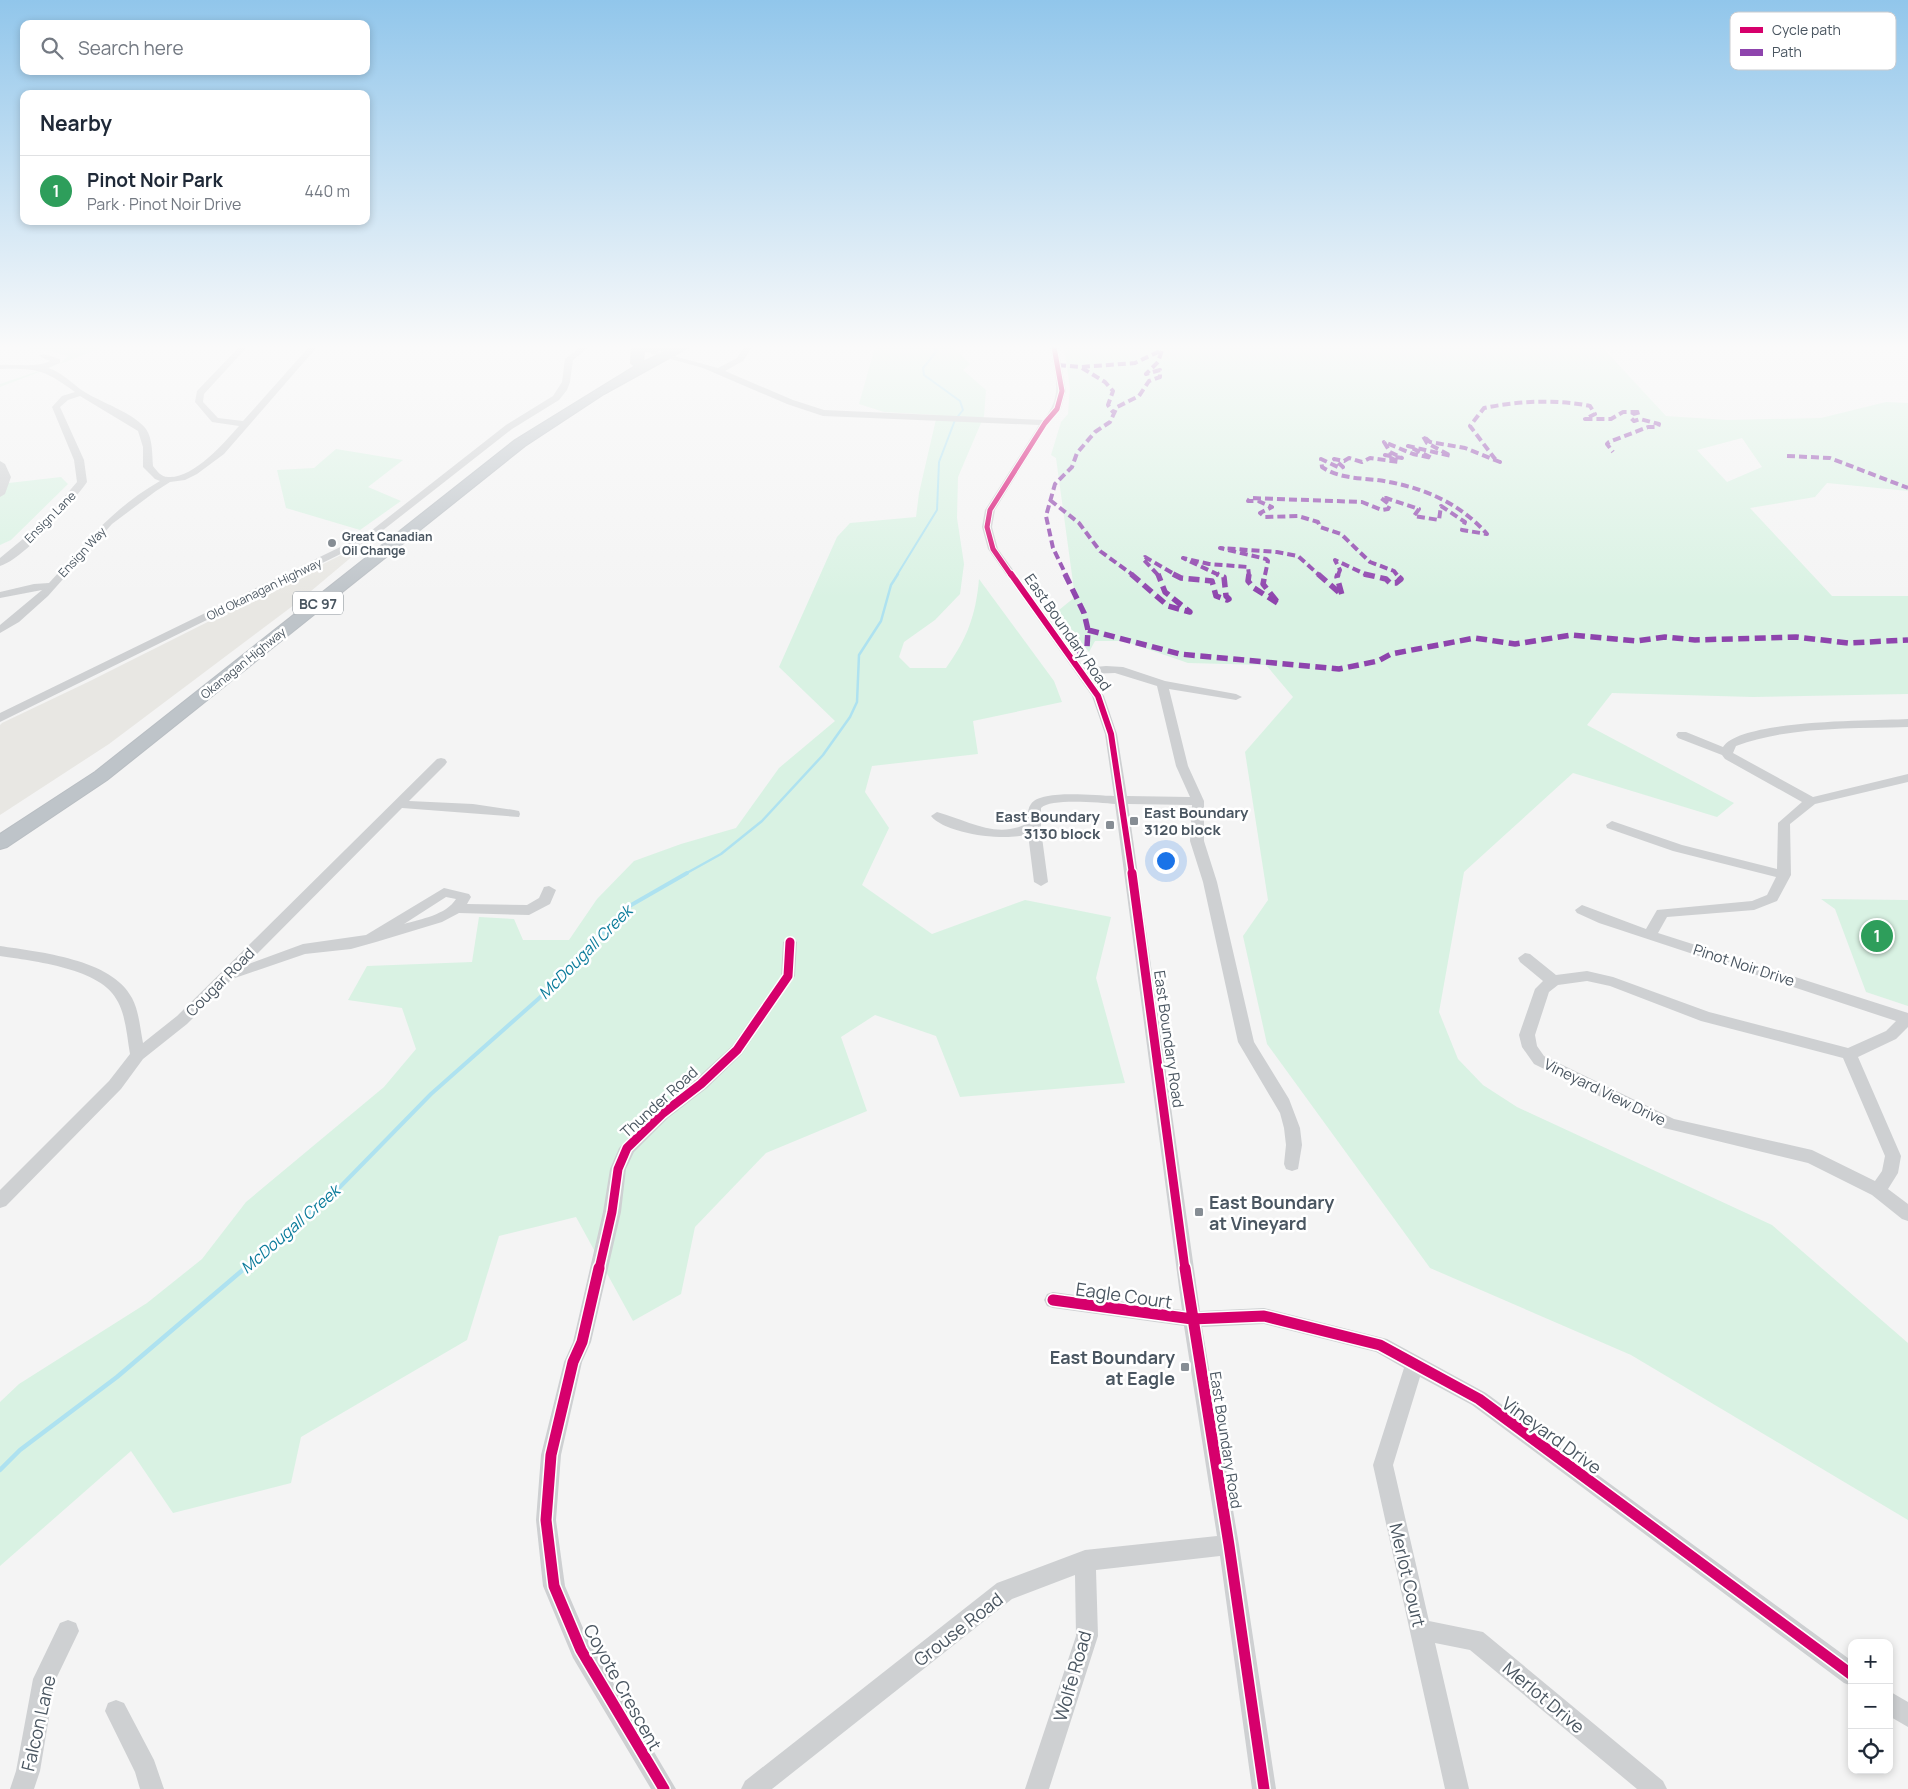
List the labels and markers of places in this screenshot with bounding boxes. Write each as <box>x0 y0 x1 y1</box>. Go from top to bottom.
place label: Great Canadian Oil Change <box>342 528 432 559</box>
marker: Great Canadian Oil Change <box>326 537 338 549</box>
place label: East Boundary 3120 block <box>1144 802 1249 840</box>
place label: East Boundary 3130 block <box>996 806 1101 844</box>
marker: East Boundary 3120 block <box>1128 815 1140 827</box>
marker: East Boundary 3130 block <box>1104 819 1116 831</box>
pin: 1 <box>1861 917 1893 955</box>
place label: East Boundary at Vineyard <box>1209 1190 1334 1235</box>
marker: East Boundary at Vineyard <box>1193 1206 1205 1218</box>
place label: East Boundary at Eagle <box>1050 1345 1175 1390</box>
marker: East Boundary at Eagle <box>1179 1361 1191 1373</box>

